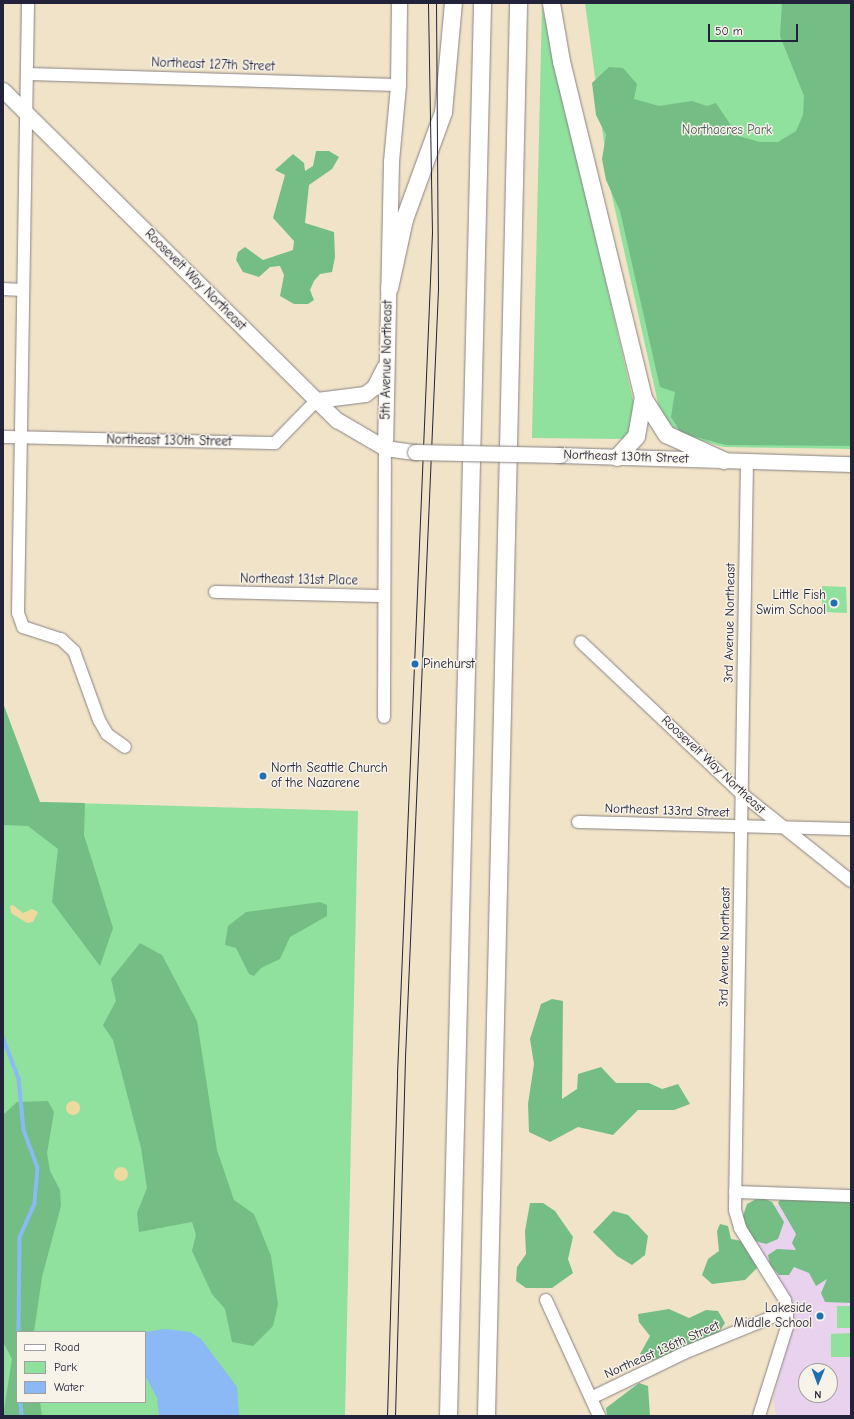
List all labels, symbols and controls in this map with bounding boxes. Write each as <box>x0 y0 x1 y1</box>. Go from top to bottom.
scale bar <box>710 16 800 42</box>
text: 50 m <box>715 24 743 38</box>
street label: Northeast 127th Street <box>151 55 275 75</box>
park label: Northacres Park <box>682 122 772 138</box>
street label: Roosevelt Way Northeast <box>141 226 249 334</box>
street label: 5th Avenue Northeast <box>378 300 396 420</box>
street label: Northeast 130th Street <box>106 432 232 450</box>
street label: Northeast 130th Street <box>563 447 689 467</box>
street label: 3rd Avenue Northeast <box>721 563 739 683</box>
street label: Northeast 131st Place <box>240 571 358 589</box>
place label: Little Fish Swim School <box>756 588 826 619</box>
marker: Little Fish Swim School <box>829 598 839 608</box>
place label: Pinehurst <box>423 656 475 672</box>
marker: Pinehurst <box>410 659 420 669</box>
street label: Roosevelt Way Northeast <box>658 713 768 817</box>
place label: North Seattle Church of the Nazarene <box>271 761 388 792</box>
marker: North Seattle Church of the Nazarene <box>258 771 268 781</box>
street label: Northeast 133rd Street <box>604 801 730 821</box>
street label: 3rd Avenue Northeast <box>716 887 734 1007</box>
place label: Lakeside Middle School <box>734 1301 812 1332</box>
marker: Lakeside Middle School <box>815 1311 825 1321</box>
street label: Northeast 136th Street <box>602 1318 722 1382</box>
legend <box>16 1331 146 1403</box>
text: Road <box>54 1340 80 1354</box>
text: Park <box>54 1360 77 1374</box>
north arrow <box>798 1363 838 1403</box>
text: Water <box>54 1380 84 1394</box>
text: N <box>814 1388 822 1401</box>

